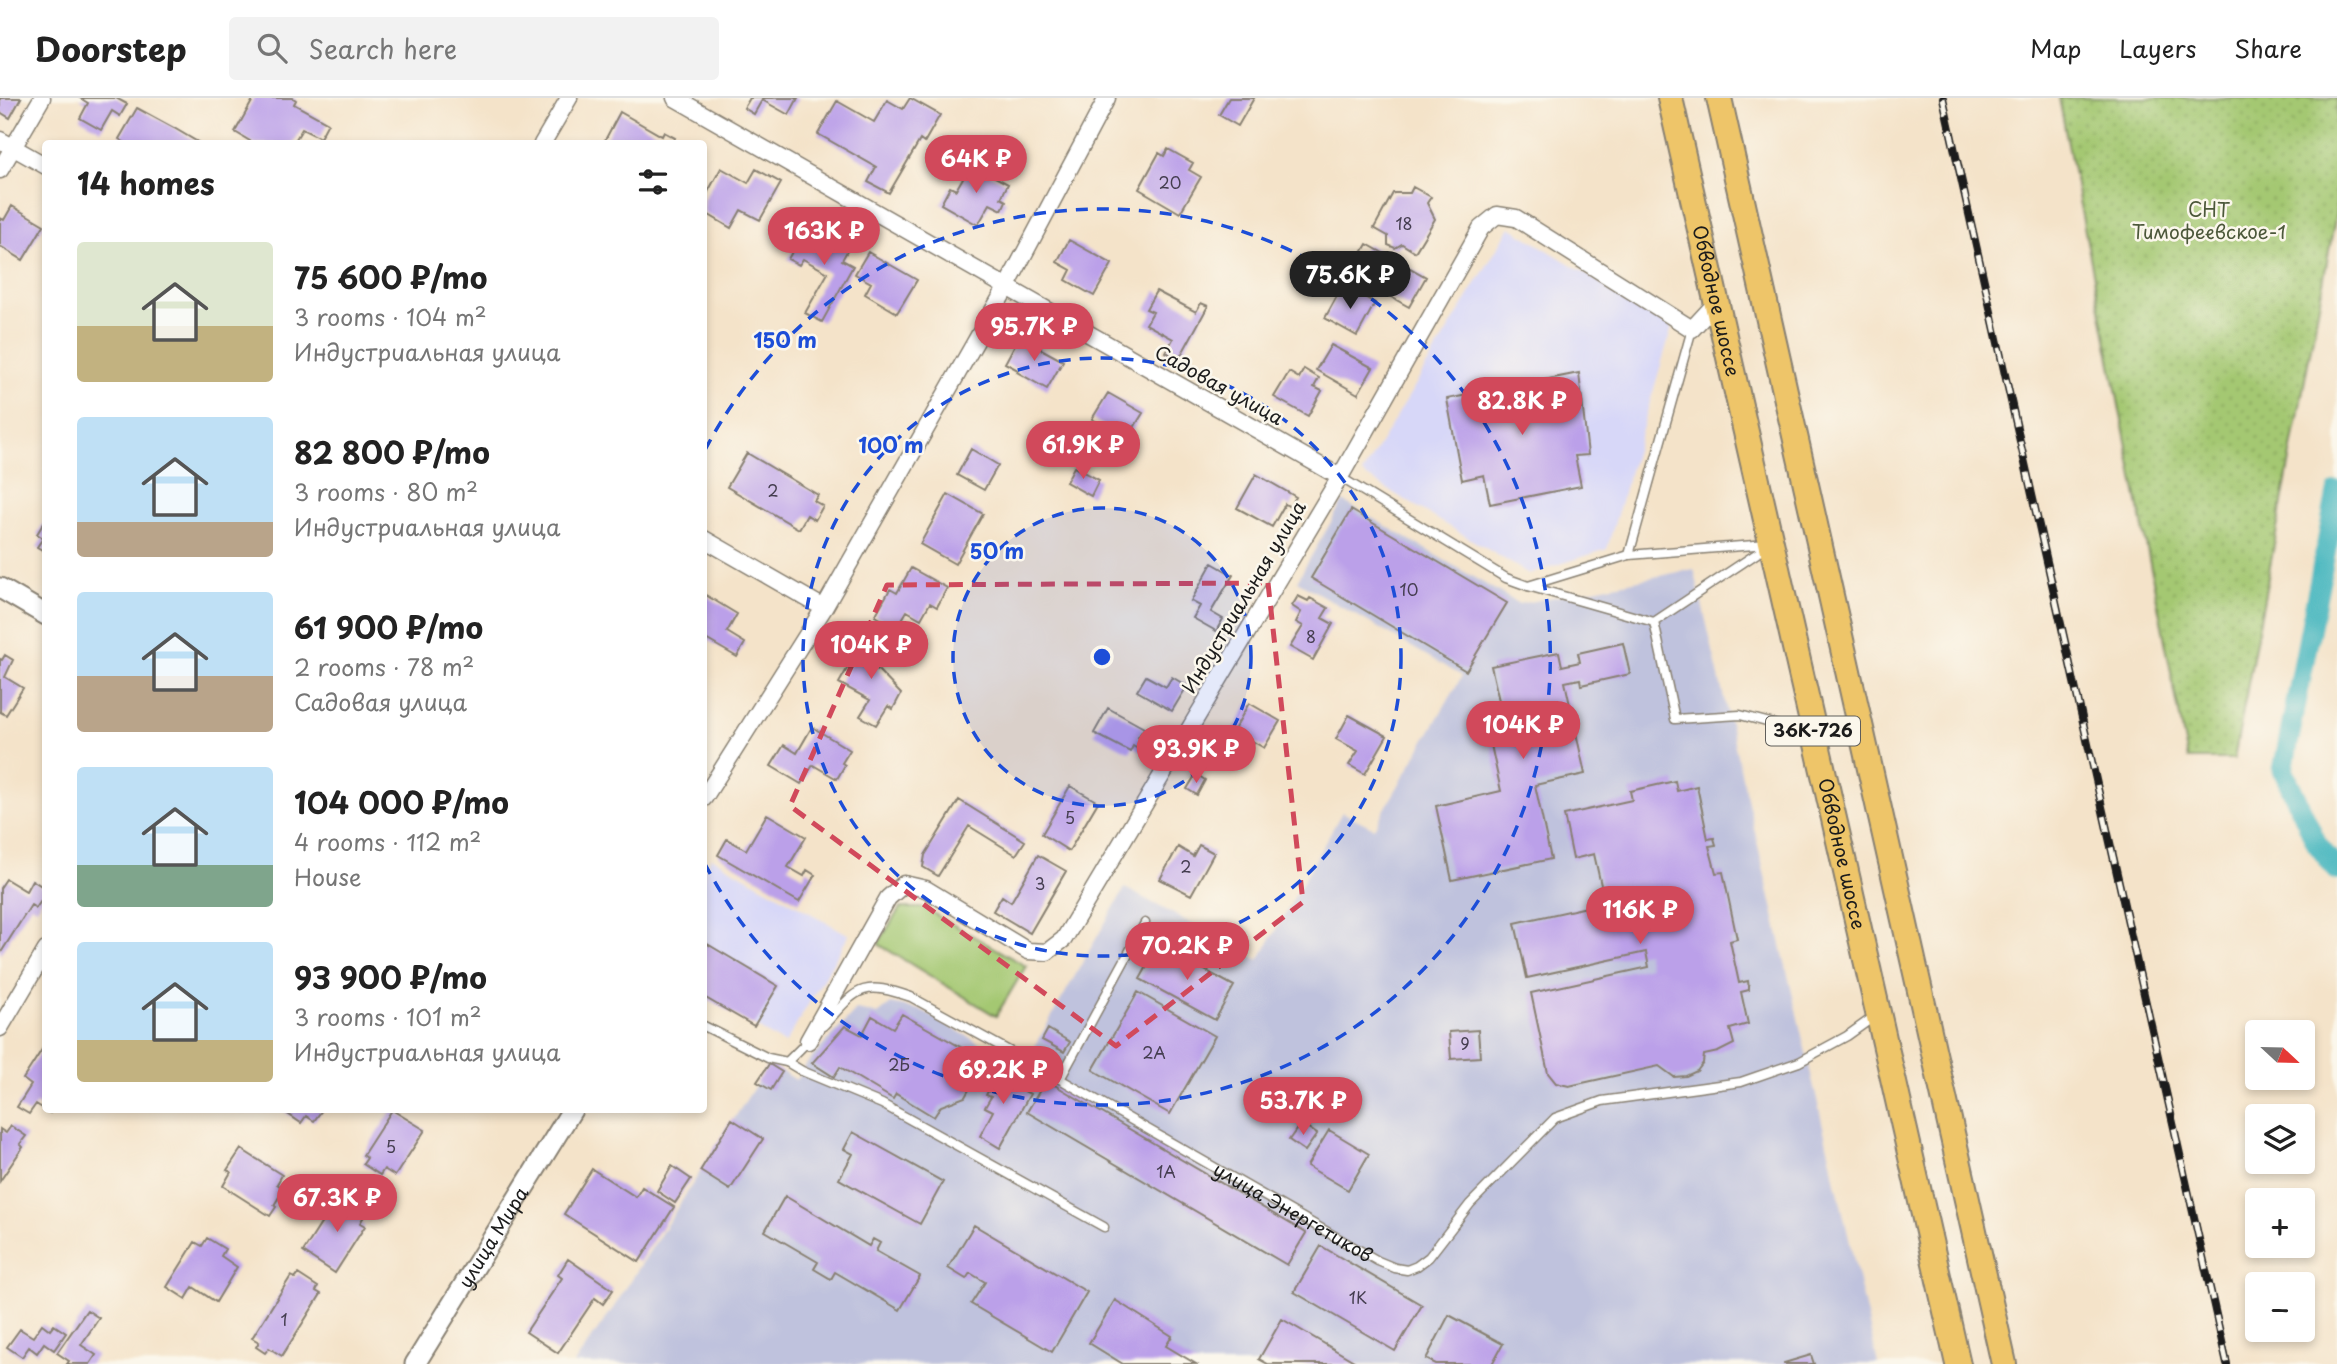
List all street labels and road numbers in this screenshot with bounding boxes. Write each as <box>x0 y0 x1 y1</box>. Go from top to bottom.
street label: Обводное шоссе <box>1686 222 1748 379</box>
street label: Садовая улица <box>1150 337 1289 431</box>
street label: Индустриальная улица <box>1174 495 1312 698</box>
road number: 36К-726 <box>1766 716 1860 746</box>
street label: Обводное шоссе <box>1812 775 1874 932</box>
street label: улица Энергетиков <box>1209 1155 1379 1268</box>
street label: улица Мира <box>450 1181 535 1293</box>

